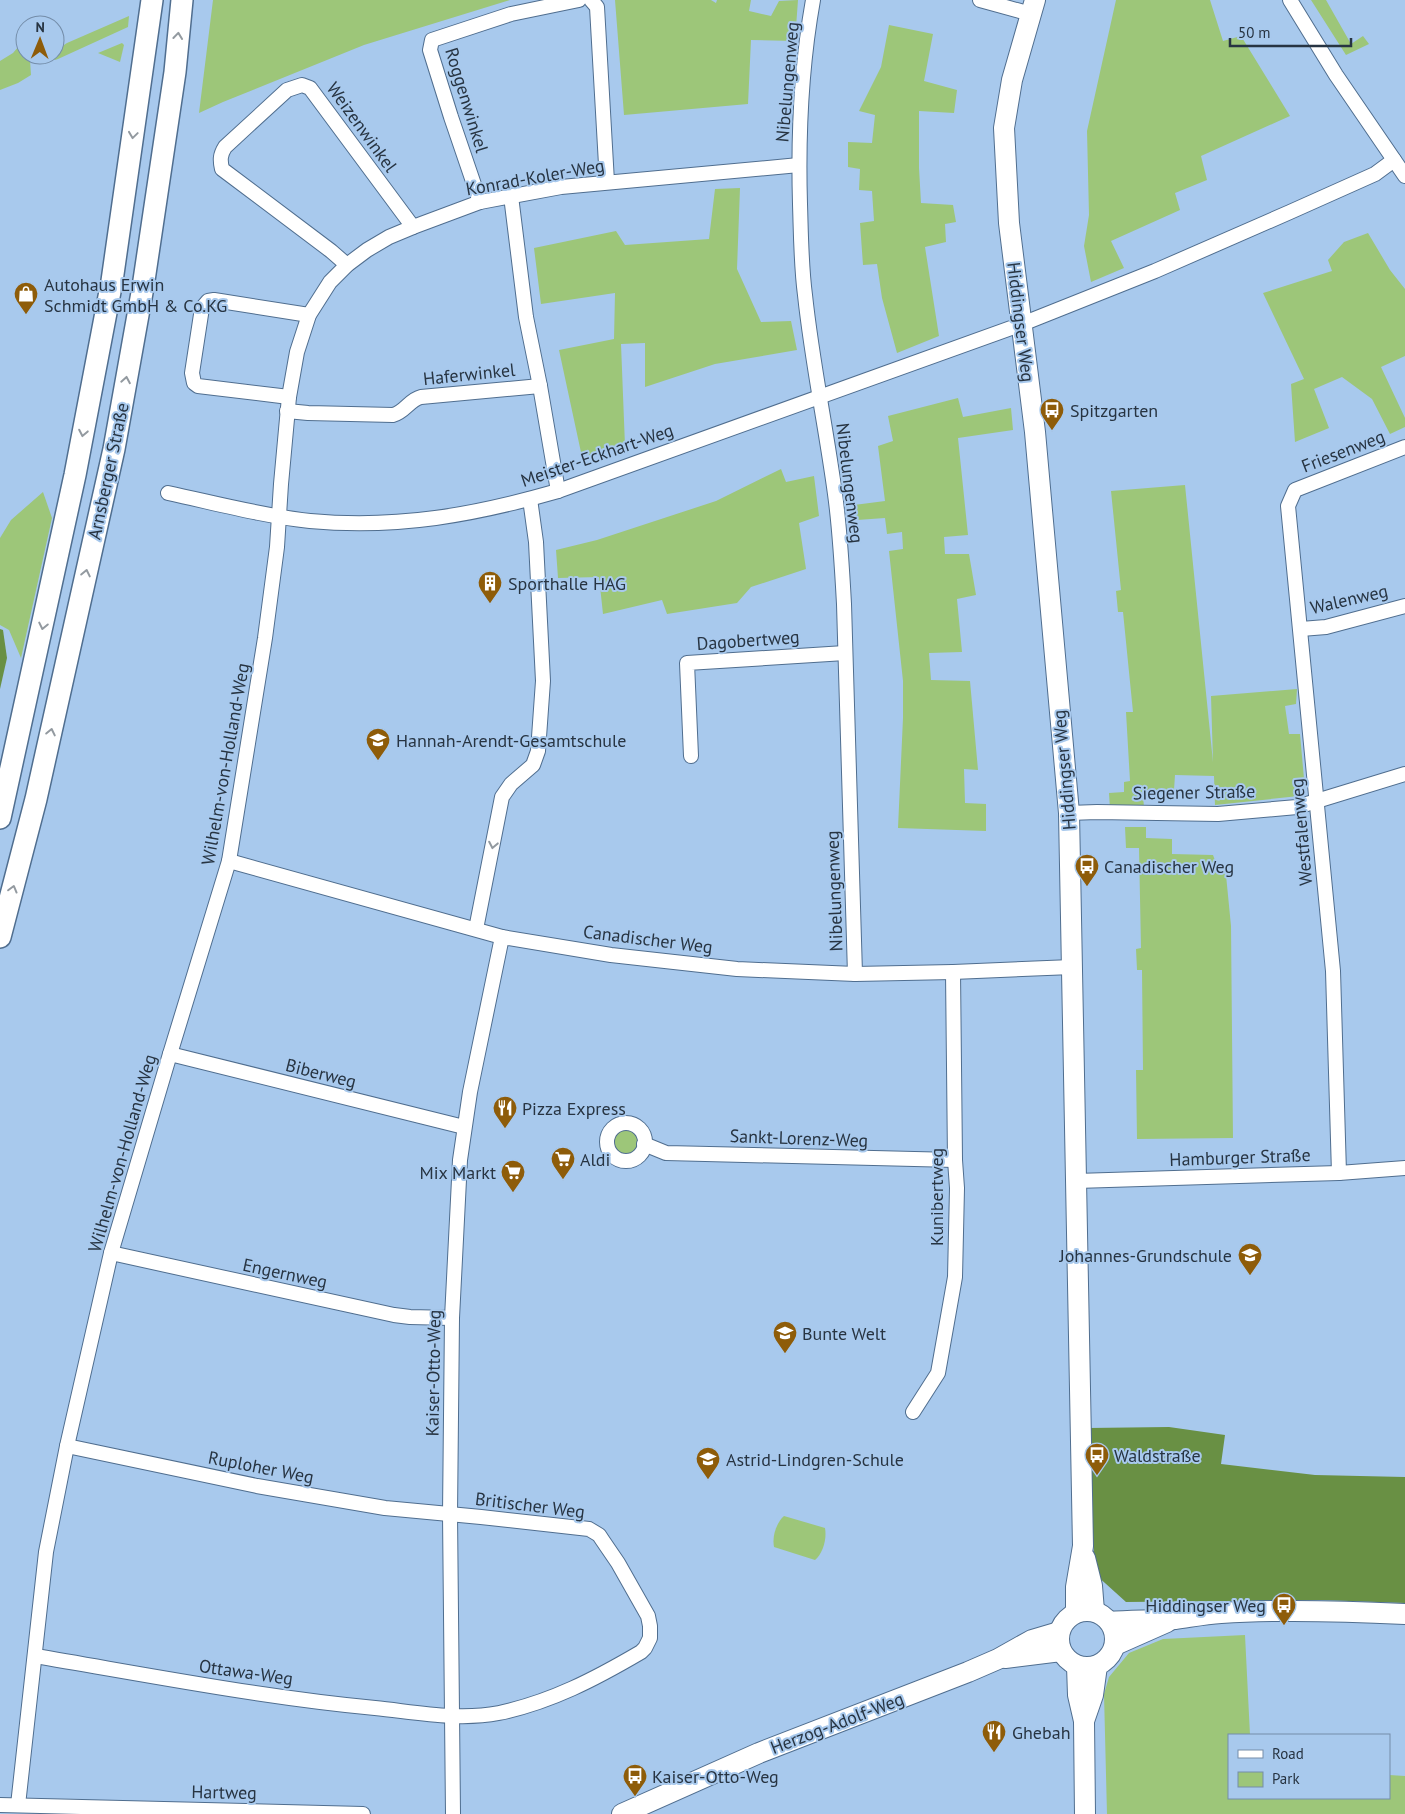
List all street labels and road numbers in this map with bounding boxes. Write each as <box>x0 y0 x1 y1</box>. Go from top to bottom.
street label: Nibelungenweg <box>770 21 804 143</box>
street label: Roggenwinkel <box>440 45 494 156</box>
street label: Weizenwinkel <box>322 78 403 177</box>
street label: Konrad-Koler-Weg <box>464 153 606 201</box>
street label: Hiddingser Weg <box>1002 261 1040 383</box>
street label: Haferwinkel <box>422 358 517 390</box>
street label: Arnsberger Straße <box>82 400 134 542</box>
street label: Meister-Eckhart-Weg <box>518 418 676 492</box>
street label: Nibelungenweg <box>831 422 869 544</box>
street label: Friesenweg <box>1298 425 1388 477</box>
street label: Walenweg <box>1308 579 1390 619</box>
street label: Dagobertweg <box>696 625 800 655</box>
street label: Wilhelm-von-Holland-Weg <box>196 661 254 867</box>
street label: Hiddingser Weg <box>1047 709 1081 831</box>
street label: Westfalenweg <box>1285 777 1317 887</box>
street label: Siegener Straße <box>1133 779 1255 805</box>
street label: Nibelungenweg <box>820 830 848 952</box>
street label: Canadischer Weg <box>582 920 714 958</box>
street label: Wilhelm-von-Holland-Weg <box>83 1051 161 1255</box>
street label: Biberweg <box>283 1053 359 1093</box>
street label: Sankt-Lorenz-Weg <box>729 1124 869 1152</box>
street label: Hamburger Straße <box>1169 1143 1311 1171</box>
street label: Kunibertweg <box>925 1148 948 1246</box>
street label: Engernweg <box>241 1253 329 1293</box>
street label: Kaiser-Otto-Weg <box>420 1309 446 1437</box>
street label: Ruploher Weg <box>206 1445 316 1489</box>
street label: Britischer Weg <box>474 1487 586 1523</box>
street label: Ottawa-Weg <box>197 1654 295 1690</box>
street label: Herzog-Adolf-Weg <box>767 1687 907 1759</box>
street label: Hartweg <box>191 1780 257 1804</box>

